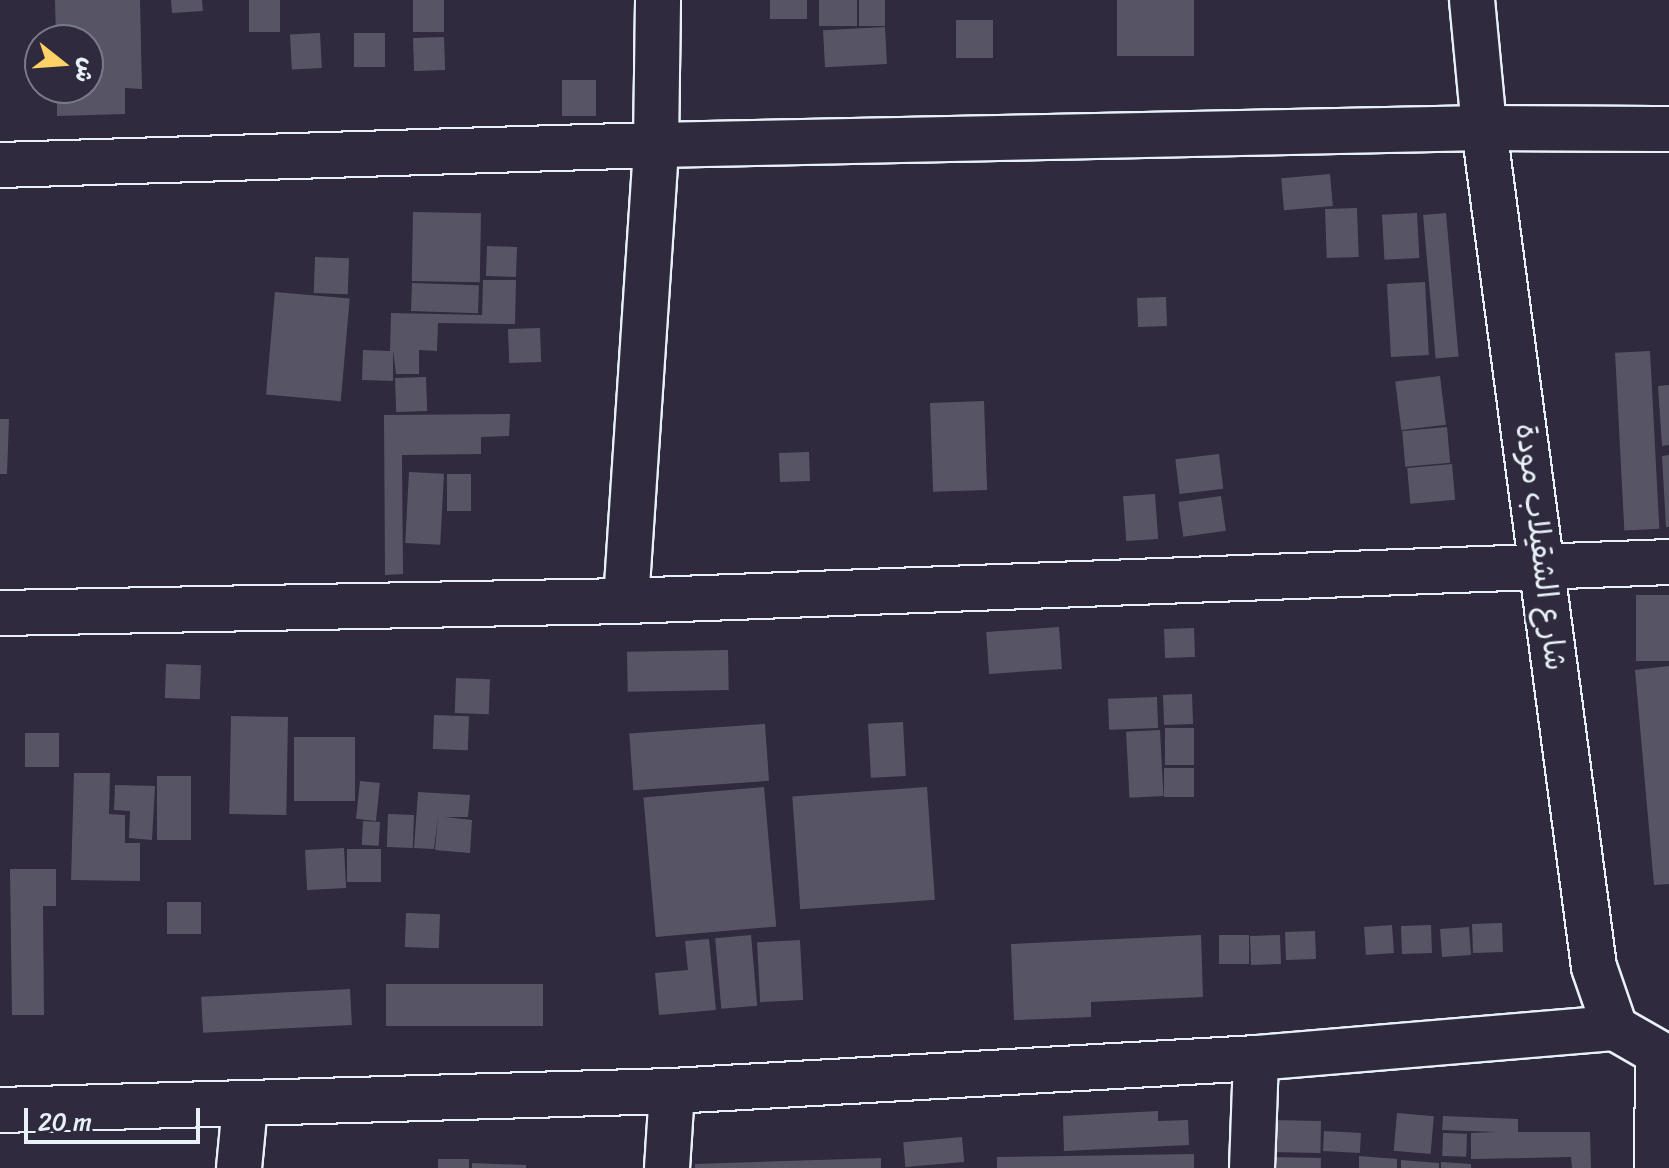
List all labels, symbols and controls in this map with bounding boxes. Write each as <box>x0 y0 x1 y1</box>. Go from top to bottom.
north arrow <box>24 24 104 104</box>
text: ش <box>63 53 108 88</box>
street label: شارع الشقيلاب مودة <box>1508 421 1574 673</box>
scale bar <box>28 1092 204 1142</box>
text: 20 m <box>38 1101 92 1143</box>

